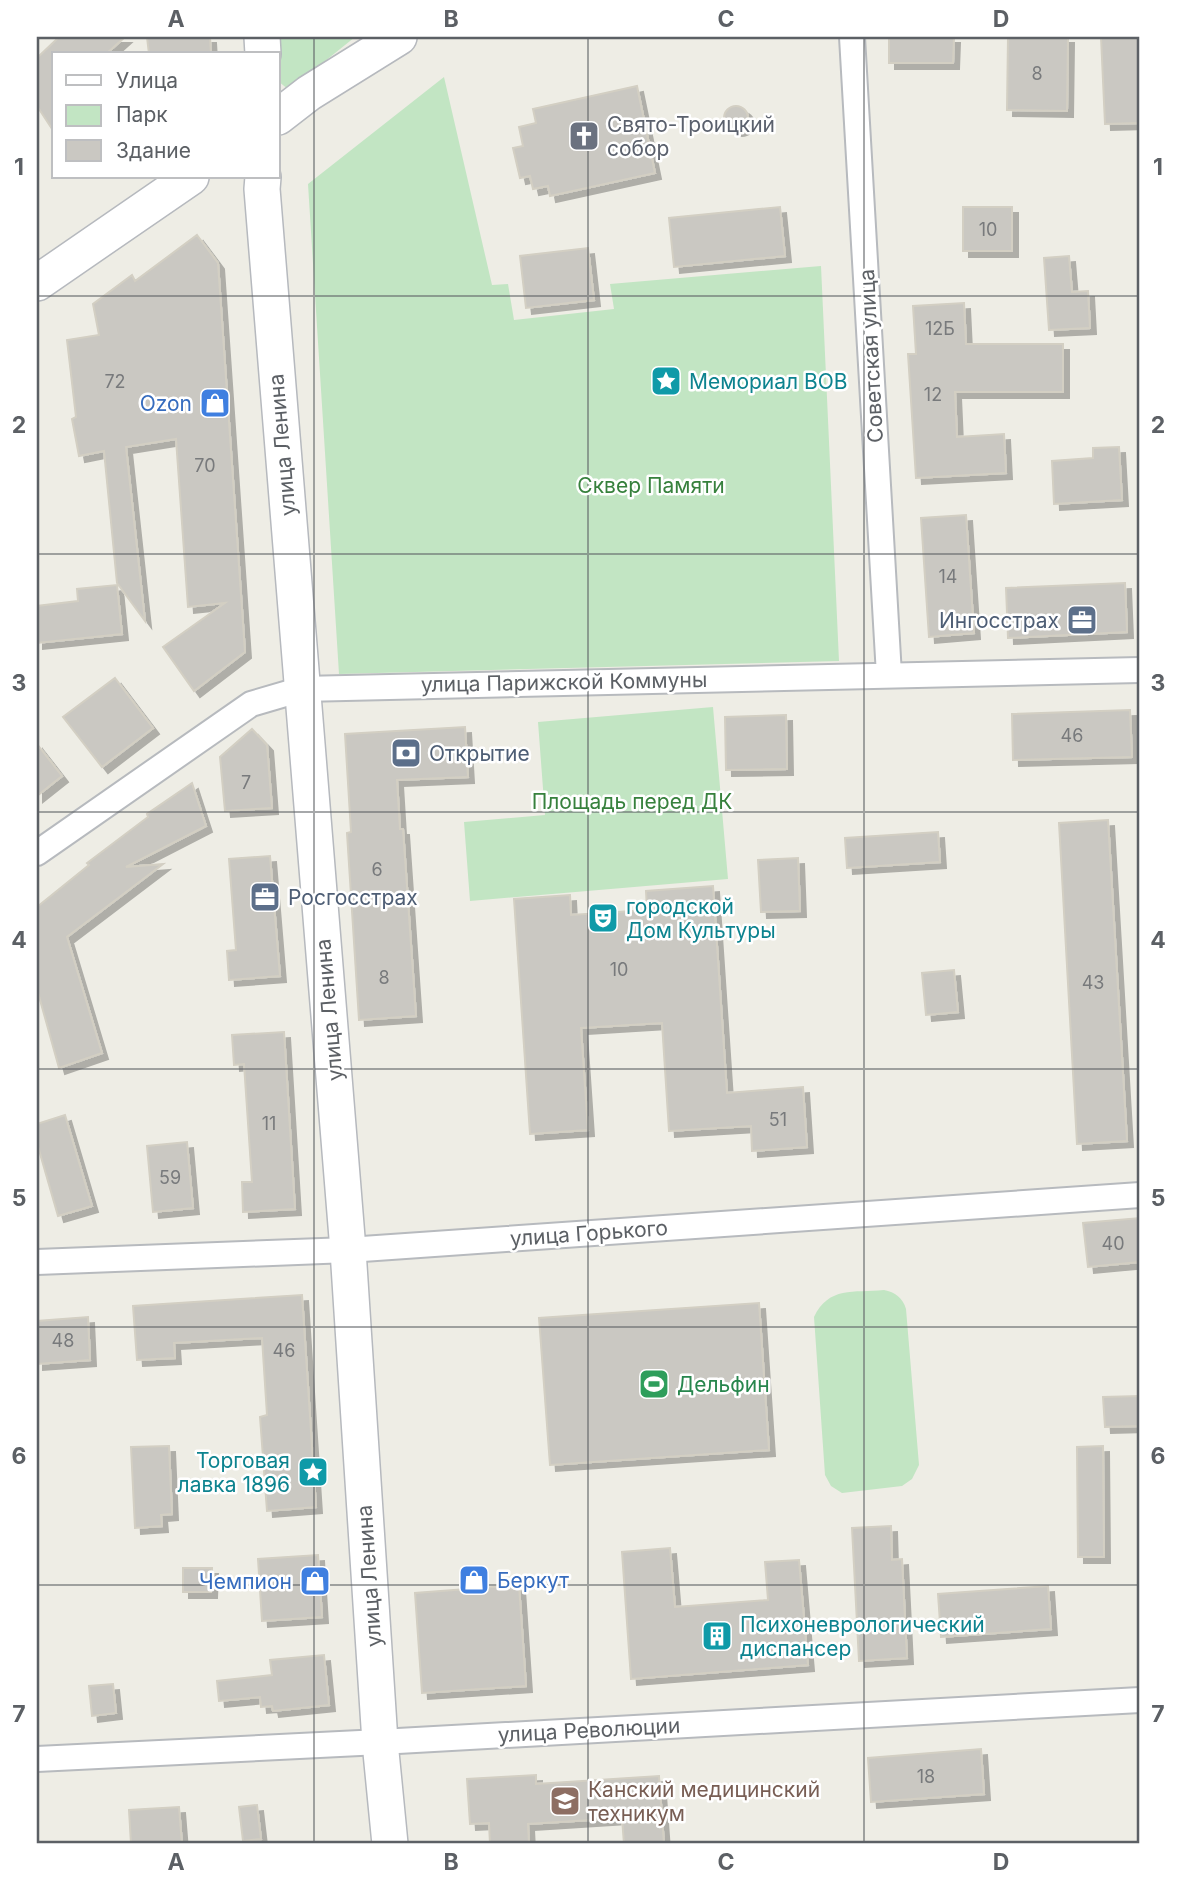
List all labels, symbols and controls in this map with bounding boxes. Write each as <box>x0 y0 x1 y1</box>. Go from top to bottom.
text: A <box>167 5 185 33</box>
text: B <box>443 5 459 33</box>
text: C <box>717 5 735 33</box>
text: D <box>993 5 1009 33</box>
legend <box>52 52 280 178</box>
house number: 8 <box>1031 63 1043 84</box>
text: Улица <box>116 68 178 93</box>
text: Парк <box>116 102 168 127</box>
place label: Свято-Троицкий собор <box>607 112 775 161</box>
church icon: Свято-Троицкий собор <box>567 119 601 153</box>
text: Здание <box>116 138 191 163</box>
text: 1 <box>14 153 24 181</box>
text: 1 <box>1153 153 1163 181</box>
house number: 10 <box>979 219 997 240</box>
street label: Советская улица <box>854 269 888 443</box>
house number: 12Б <box>925 318 955 339</box>
place icon: Мемориал ВОВ <box>649 364 683 398</box>
place label: Мемориал ВОВ <box>689 369 848 394</box>
house number: 72 <box>104 371 126 392</box>
street label: улица Ленина <box>263 373 301 517</box>
house number: 12 <box>924 384 942 405</box>
shop icon: Ozon <box>198 386 232 420</box>
place label: Ozon <box>140 391 192 416</box>
text: 2 <box>12 411 26 439</box>
text: 2 <box>1151 411 1165 439</box>
house number: 70 <box>194 455 216 476</box>
park label: Сквер Памяти <box>577 473 725 498</box>
house number: 14 <box>939 566 957 587</box>
office icon: Ингосстрах <box>1065 603 1099 637</box>
place label: Ингосстрах <box>939 608 1059 633</box>
street label: улица Парижской Коммуны <box>421 667 707 697</box>
text: 3 <box>12 669 26 697</box>
text: 3 <box>1151 669 1165 697</box>
house number: 46 <box>1061 725 1083 746</box>
bank icon: Открытие <box>389 736 423 770</box>
place label: Открытие <box>429 741 530 766</box>
house number: 7 <box>241 772 251 793</box>
park label: Площадь перед ДК <box>532 789 732 814</box>
house number: 6 <box>371 859 383 880</box>
office icon: Росгосстрах <box>248 880 282 914</box>
place label: Росгосстрах <box>288 885 418 910</box>
place label: городской Дом Культуры <box>626 894 776 943</box>
theatre icon: городской Дом Культуры <box>586 901 620 935</box>
text: 4 <box>11 926 27 954</box>
text: 4 <box>1150 926 1166 954</box>
street label: улица Ленина <box>310 938 348 1082</box>
house number: 10 <box>610 959 628 980</box>
house number: 8 <box>378 967 390 988</box>
house number: 43 <box>1082 972 1104 993</box>
house number: 51 <box>769 1109 787 1130</box>
house number: 11 <box>262 1113 276 1134</box>
house number: 59 <box>159 1167 181 1188</box>
text: 5 <box>12 1184 26 1212</box>
text: 5 <box>1151 1184 1165 1212</box>
street label: улица Горького <box>509 1215 669 1251</box>
house number: 40 <box>1102 1233 1124 1254</box>
house number: 48 <box>52 1330 74 1351</box>
house number: 46 <box>273 1340 295 1361</box>
sports icon: Дельфин <box>637 1367 671 1401</box>
place label: Дельфин <box>677 1372 770 1397</box>
text: 6 <box>12 1442 26 1470</box>
text: 6 <box>1151 1442 1165 1470</box>
place label: Торговая лавка 1896 <box>178 1448 290 1497</box>
place icon: Торговая лавка 1896 <box>296 1455 330 1489</box>
street label: улица Ленина <box>352 1504 386 1648</box>
shop icon: Беркут <box>457 1563 491 1597</box>
shop icon: Чемпион <box>298 1564 332 1598</box>
place label: Беркут <box>497 1568 569 1593</box>
place label: Чемпион <box>199 1569 292 1594</box>
place label: Психоневрологический диспансер <box>740 1612 985 1661</box>
building icon: Психоневрологический диспансер <box>700 1619 734 1653</box>
text: 7 <box>12 1700 26 1728</box>
text: 7 <box>1151 1700 1165 1728</box>
street label: улица Революции <box>497 1713 681 1747</box>
house number: 18 <box>917 1766 935 1787</box>
place label: Канский медицинский техникум <box>588 1777 820 1826</box>
school or university icon: Канский медицинский техникум <box>548 1784 582 1818</box>
text: A <box>167 1848 185 1876</box>
text: B <box>443 1848 459 1876</box>
text: C <box>717 1848 735 1876</box>
text: D <box>993 1848 1009 1876</box>

